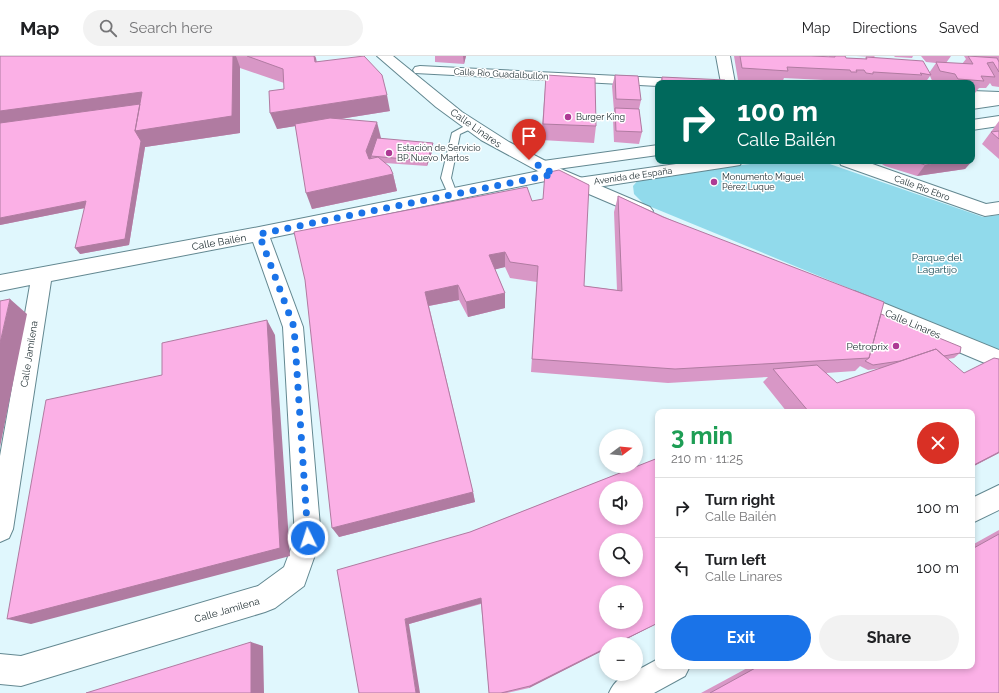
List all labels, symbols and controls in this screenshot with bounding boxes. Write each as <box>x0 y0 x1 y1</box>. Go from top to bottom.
search box <box>83 10 363 46</box>
text: Map <box>20 17 59 39</box>
icon: search <box>97 17 119 39</box>
text: Search here <box>129 19 213 37</box>
text: Map <box>802 20 830 36</box>
text: Directions <box>852 20 917 36</box>
text: Saved <box>939 20 979 36</box>
street label: Calle Río Guadalbullón <box>453 67 549 81</box>
text: 100 m <box>737 95 818 128</box>
icon: right <box>671 96 723 148</box>
street label: Calle Linares <box>448 106 504 150</box>
marker: Burger King <box>563 112 573 122</box>
place label: Burger King <box>576 112 625 122</box>
pin <box>512 119 546 160</box>
icon: arrive <box>518 125 540 147</box>
text: Calle Bailén <box>737 129 836 150</box>
place label: Estación de Servicio BP Nuevo Martos <box>397 143 481 163</box>
marker: Estación de Servicio BP Nuevo Martos <box>384 148 394 158</box>
street label: Avenida de España <box>593 166 673 186</box>
place label: Monumento Miguel Pérez Luque <box>722 172 804 192</box>
street label: Calle Río Ebro <box>893 173 951 203</box>
marker: Monumento Miguel Pérez Luque <box>709 177 719 187</box>
street label: Calle Bailén <box>191 232 247 252</box>
park label: Parque del Lagartijo <box>912 252 962 275</box>
street label: Calle Linares <box>883 307 943 341</box>
street label: Calle Jamilena <box>18 320 40 388</box>
place label: Petroprix <box>847 341 888 352</box>
marker: Petroprix <box>891 341 901 351</box>
text: 3 min <box>671 421 733 450</box>
button: close <box>917 422 959 464</box>
north arrow <box>599 429 643 473</box>
map controls <box>599 429 643 681</box>
text: 210 m · 11:25 <box>671 451 743 466</box>
button: sound <box>599 481 643 525</box>
text: Turn right <box>705 491 775 509</box>
icon: right <box>671 497 693 519</box>
text: 100 m <box>917 499 959 517</box>
text: Calle Bailén <box>705 509 776 524</box>
position arrow <box>287 517 329 559</box>
button: search <box>599 533 643 577</box>
text: Turn left <box>705 551 766 569</box>
icon: left <box>671 557 693 579</box>
text: 100 m <box>917 559 959 577</box>
text: Calle Linares <box>705 569 782 584</box>
button: + <box>599 585 643 629</box>
street label: Calle Jamilena <box>193 595 261 625</box>
button: Exit <box>671 615 811 661</box>
button: Share <box>819 615 959 661</box>
button: − <box>599 637 643 681</box>

